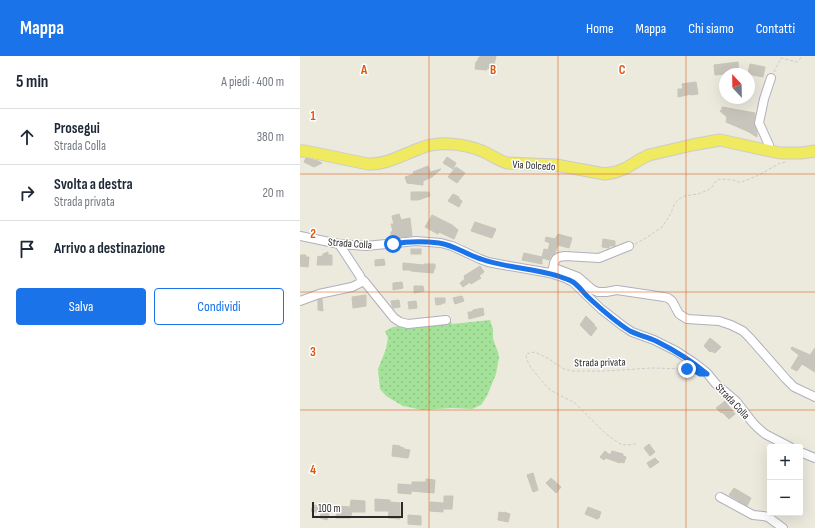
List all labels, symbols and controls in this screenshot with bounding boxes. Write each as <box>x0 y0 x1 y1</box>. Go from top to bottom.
text: Mappa <box>20 17 64 40</box>
text: Home <box>586 20 614 37</box>
text: Mappa <box>636 20 666 37</box>
text: Chi siamo <box>688 20 734 37</box>
text: Contatti <box>756 20 795 37</box>
text: A <box>360 62 368 78</box>
text: B <box>490 62 496 78</box>
text: C <box>619 62 626 78</box>
north arrow <box>719 68 755 104</box>
text: 5 min <box>16 72 48 92</box>
text: A piedi · 400 m <box>221 74 284 90</box>
text: 1 <box>310 108 316 124</box>
text: Prosegui <box>54 119 100 138</box>
icon: ahead <box>16 126 38 148</box>
text: 380 m <box>257 129 284 145</box>
text: Strada Colla <box>54 138 106 154</box>
street label: Via Dolcedo <box>512 158 556 173</box>
text: Svolta a destra <box>54 175 133 194</box>
icon: right <box>16 182 38 204</box>
text: 20 m <box>262 185 284 201</box>
text: Strada privata <box>54 194 115 210</box>
text: 2 <box>310 226 316 242</box>
street label: Strada Colla <box>328 235 372 252</box>
route start <box>384 235 402 253</box>
icon: arrive <box>16 238 38 260</box>
text: Arrivo a destinazione <box>54 239 165 258</box>
button: Salva <box>16 288 146 325</box>
button: Condividi <box>154 288 284 325</box>
text: 3 <box>310 344 316 360</box>
street label: Strada privata <box>574 356 626 369</box>
route end <box>678 360 696 378</box>
street label: Strada Colla <box>713 381 752 422</box>
map controls <box>767 444 803 516</box>
button: + <box>767 444 803 480</box>
text: 4 <box>310 462 316 478</box>
button: − <box>767 480 803 516</box>
scale bar <box>312 500 403 519</box>
text: 100 m <box>318 502 340 515</box>

